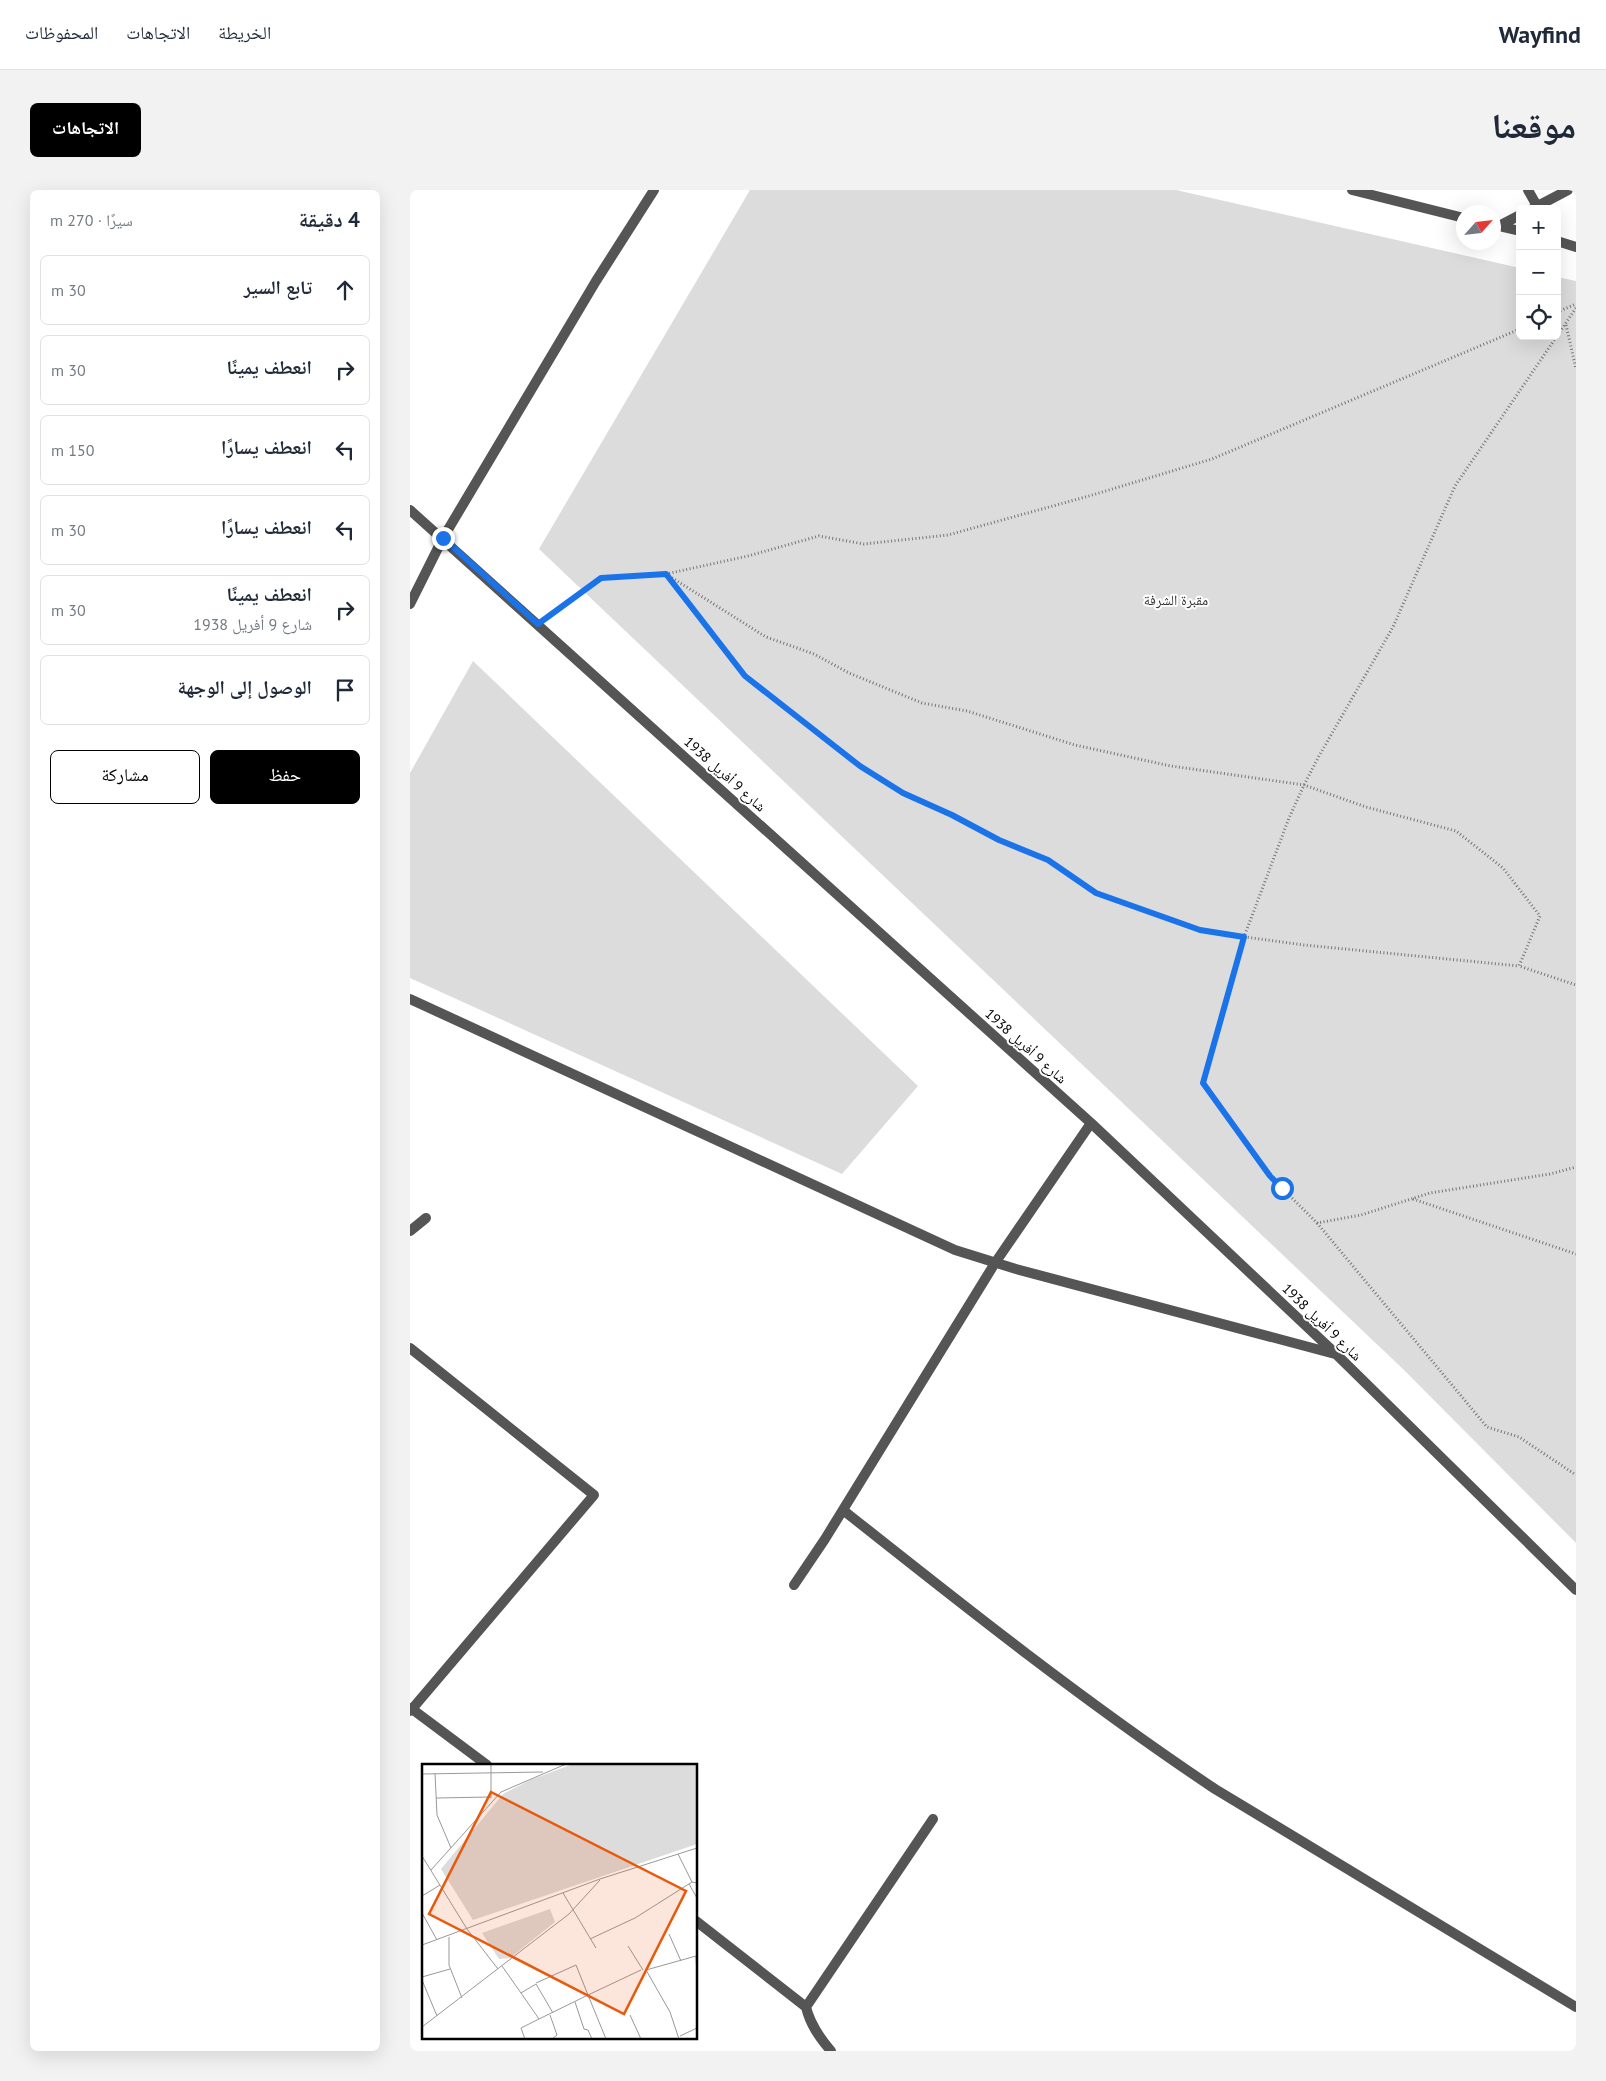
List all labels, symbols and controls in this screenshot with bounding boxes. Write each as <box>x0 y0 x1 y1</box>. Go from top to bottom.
text: Wayfind <box>1499 19 1581 50</box>
text: المحفوظات <box>25 21 98 44</box>
text: الاتجاهات <box>126 21 190 44</box>
text: الخريطة <box>218 21 271 44</box>
text: موقعنا <box>1491 102 1576 148</box>
button: الاتجاهات <box>30 103 141 157</box>
north arrow <box>1456 205 1501 250</box>
map controls <box>1516 205 1561 340</box>
button: + <box>1516 205 1561 250</box>
text: 4 دقيقة <box>299 206 360 233</box>
text: سيرًا · 270 m <box>50 210 133 230</box>
button: − <box>1516 250 1561 295</box>
text: تابع السير <box>244 275 312 299</box>
icon: ahead <box>331 276 359 304</box>
text: 30 m <box>51 280 86 300</box>
button: locate <box>1516 295 1561 340</box>
text: انعطف يمينًا <box>227 355 312 379</box>
icon: right <box>331 356 359 384</box>
text: 30 m <box>51 360 86 380</box>
text: انعطف يسارًا <box>221 435 312 459</box>
icon: left <box>331 436 359 464</box>
text: 150 m <box>51 440 94 460</box>
text: انعطف يسارًا <box>221 515 312 539</box>
icon: left <box>331 516 359 544</box>
text: 30 m <box>51 520 86 540</box>
route end <box>432 527 455 550</box>
text: انعطف يمينًا <box>227 582 312 606</box>
park label: مقبرة الشرفة <box>1144 591 1208 609</box>
icon: right <box>331 596 359 624</box>
text: 30 m <box>51 600 86 620</box>
text: شارع 9 أفريل 1938 <box>193 614 312 634</box>
text: الوصول إلى الوجهة <box>177 675 312 699</box>
icon: arrive <box>331 676 359 704</box>
street label: شارع 9 أفريل 1938 <box>680 733 770 816</box>
button: مشاركة <box>50 750 200 804</box>
button: حفظ <box>210 750 360 804</box>
street label: شارع 9 أفريل 1938 <box>981 1005 1071 1088</box>
route start <box>1271 1177 1294 1200</box>
street label: شارع 9 أفريل 1938 <box>1278 1279 1366 1365</box>
inset map <box>422 1764 698 2038</box>

